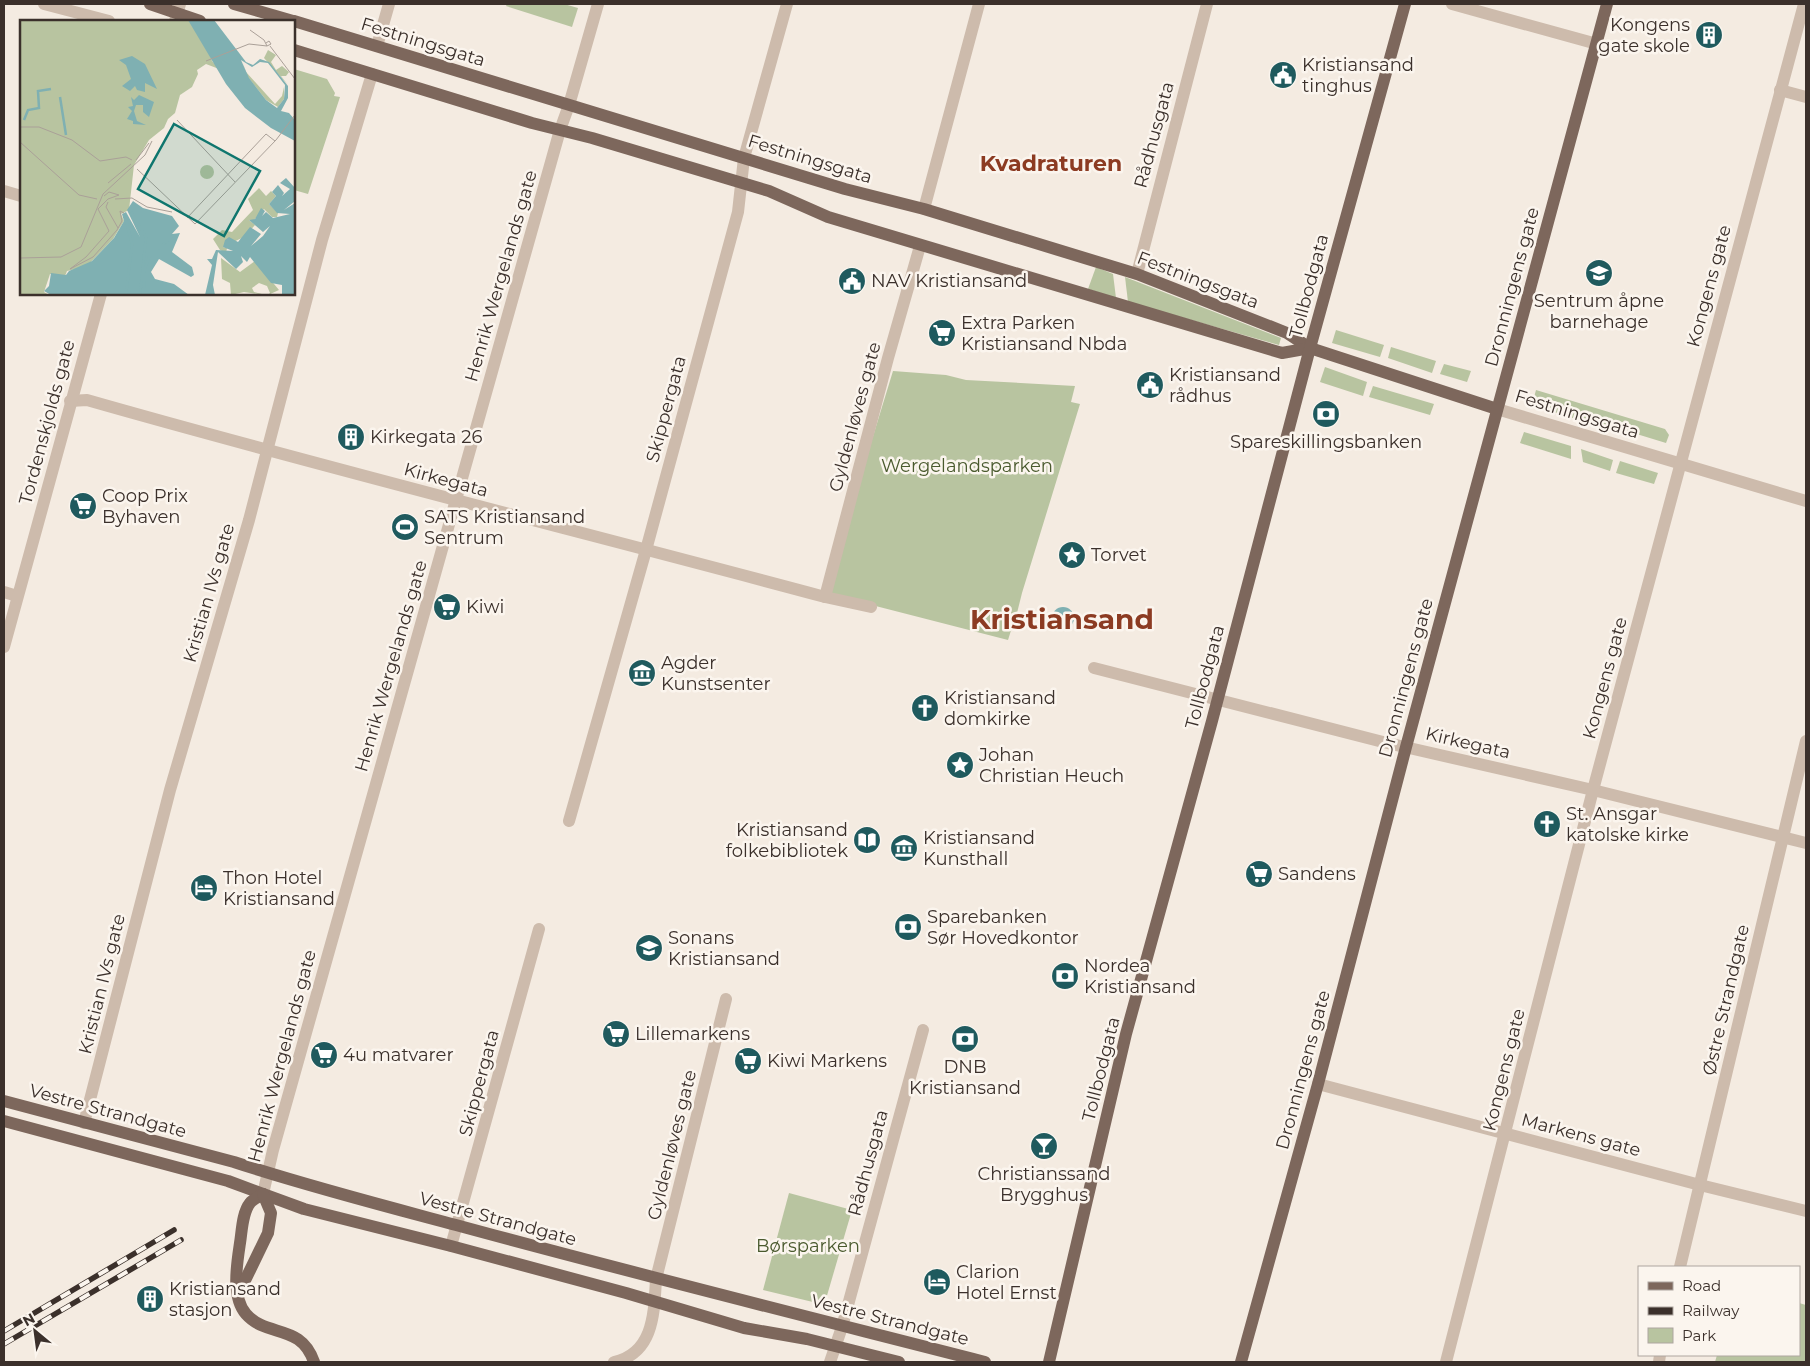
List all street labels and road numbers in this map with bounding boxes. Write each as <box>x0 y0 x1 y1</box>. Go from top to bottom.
street label: Festningsgata <box>358 13 488 71</box>
street label: Rådhusgata <box>1129 79 1179 191</box>
street label: Festningsgata <box>745 130 875 188</box>
street label: Henrik Wergelands gate <box>460 167 542 384</box>
street label: Dronningens gate <box>1480 205 1544 369</box>
street label: Kongens gate <box>1682 222 1736 349</box>
street label: Tollbodgata <box>1285 232 1333 340</box>
street label: Festningsgata <box>1134 247 1262 313</box>
street label: Tordenskjolds gate <box>14 337 80 507</box>
street label: Gyldenløves gate <box>824 340 886 494</box>
street label: Skippergata <box>641 353 691 465</box>
street label: Festningsgata <box>1512 385 1642 443</box>
street label: Kirkegata <box>401 458 491 502</box>
street label: Kristian IVs gate <box>179 521 239 665</box>
street label: Henrik Wergelands gate <box>350 557 432 774</box>
street label: Dronningens gate <box>1374 596 1438 760</box>
street label: Kongens gate <box>1578 614 1632 741</box>
street label: Tollbodgata <box>1181 623 1229 731</box>
street label: Kirkegata <box>1423 723 1513 763</box>
street label: Kristian IVs gate <box>74 911 130 1057</box>
street label: Østre Strandgate <box>1698 922 1754 1078</box>
street label: Henrik Wergelands gate <box>243 947 321 1165</box>
street label: Dronningens gate <box>1271 988 1335 1152</box>
street label: Kongens gate <box>1478 1006 1530 1134</box>
street label: Tollbodgata <box>1077 1015 1125 1123</box>
street label: Skippergata <box>454 1027 504 1139</box>
street label: Gyldenløves gate <box>643 1067 701 1223</box>
street label: Vestre Strandgate <box>27 1079 189 1143</box>
street label: Rådhusgata <box>843 1107 893 1219</box>
street label: Markens gate <box>1519 1109 1643 1162</box>
street label: Vestre Strandgate <box>417 1187 579 1251</box>
street label: Vestre Strandgate <box>809 1290 971 1350</box>

